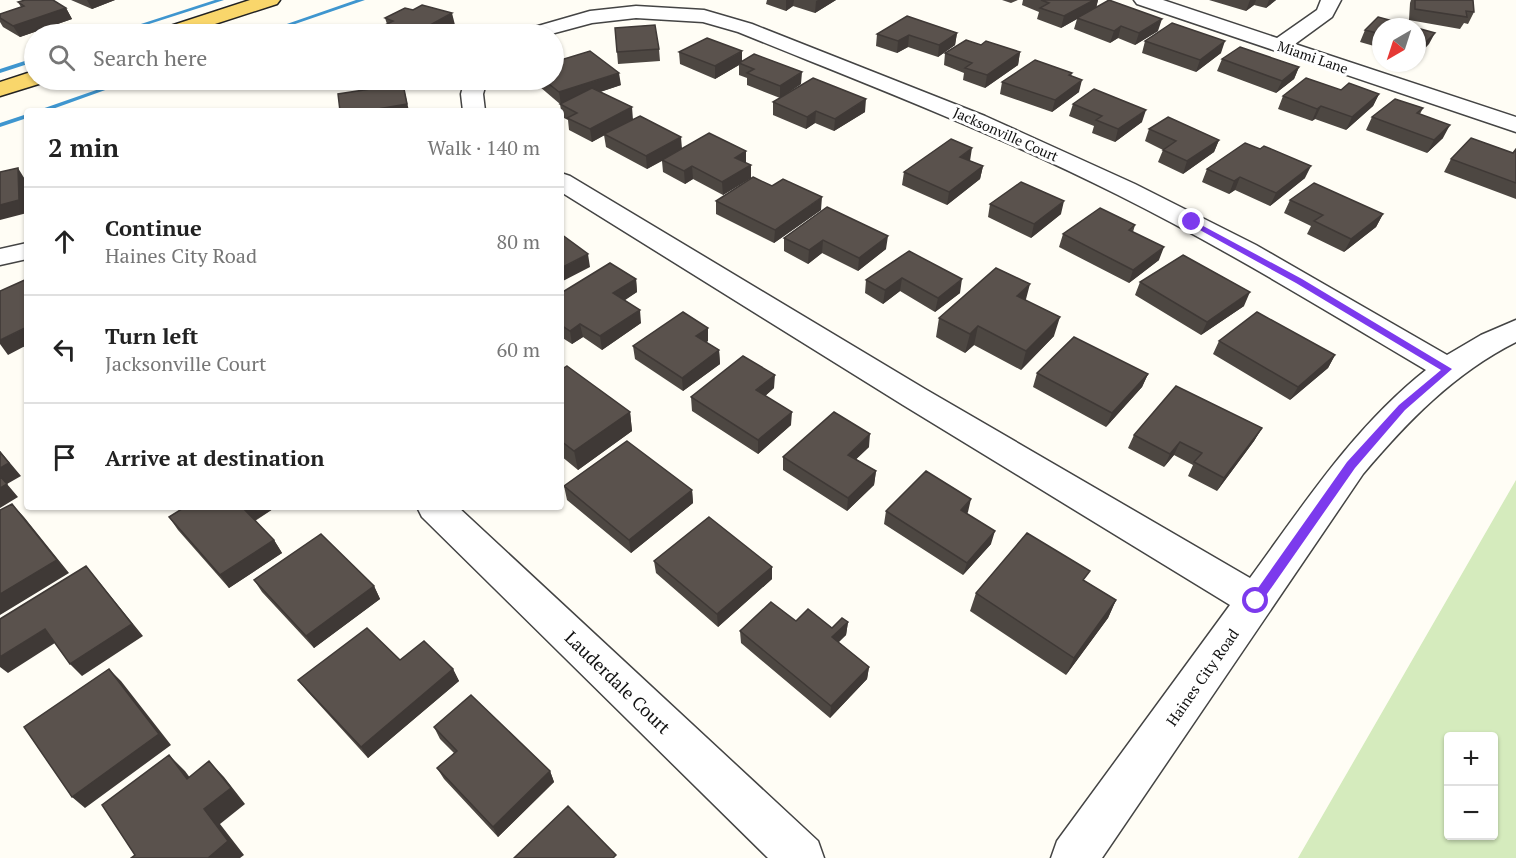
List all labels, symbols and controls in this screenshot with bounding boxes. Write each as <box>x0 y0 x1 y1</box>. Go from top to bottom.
north arrow <box>1372 18 1426 72</box>
search box <box>24 24 564 90</box>
street label: Miami Lane <box>1275 36 1351 78</box>
icon: search <box>45 41 78 74</box>
text: Search here <box>93 43 207 72</box>
street label: Jacksonville Court <box>951 102 1062 166</box>
text: 2 min <box>48 130 119 164</box>
text: Walk · 140 m <box>428 134 540 161</box>
route end <box>1178 208 1204 234</box>
text: Continue <box>105 213 202 242</box>
icon: ahead <box>48 225 81 258</box>
text: 80 m <box>497 228 540 255</box>
text: Haines City Road <box>105 242 257 269</box>
text: Turn left <box>105 321 198 350</box>
icon: left <box>48 333 81 366</box>
text: 60 m <box>497 336 540 363</box>
text: Jacksonville Court <box>105 350 266 377</box>
icon: arrive <box>48 441 81 474</box>
text: Arrive at destination <box>105 443 324 472</box>
route start <box>1242 587 1268 613</box>
street label: Lauderdale Court <box>560 625 676 739</box>
street label: Haines City Road <box>1161 625 1243 729</box>
map controls <box>1444 732 1498 840</box>
button: + <box>1444 732 1498 786</box>
button: − <box>1444 786 1498 840</box>

